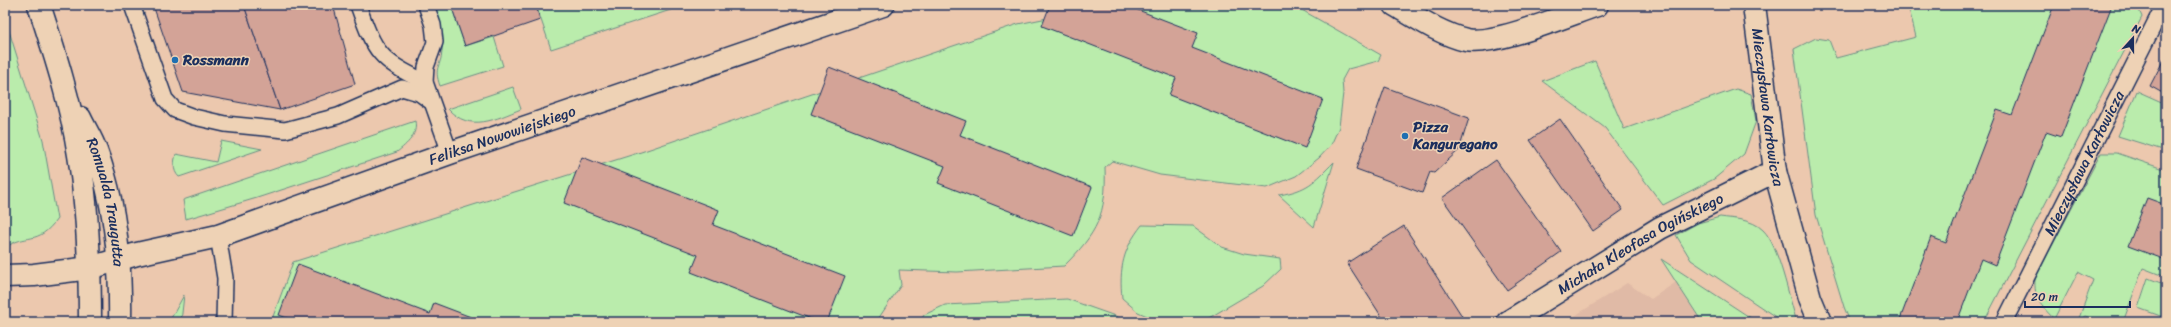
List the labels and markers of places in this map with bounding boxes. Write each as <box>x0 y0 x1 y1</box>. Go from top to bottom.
place label: Rossmann <box>182 47 250 73</box>
marker: Rossmann <box>170 55 180 65</box>
place label: Pizza Kanguregano <box>1412 114 1498 157</box>
marker: Pizza Kanguregano <box>1400 131 1410 141</box>

